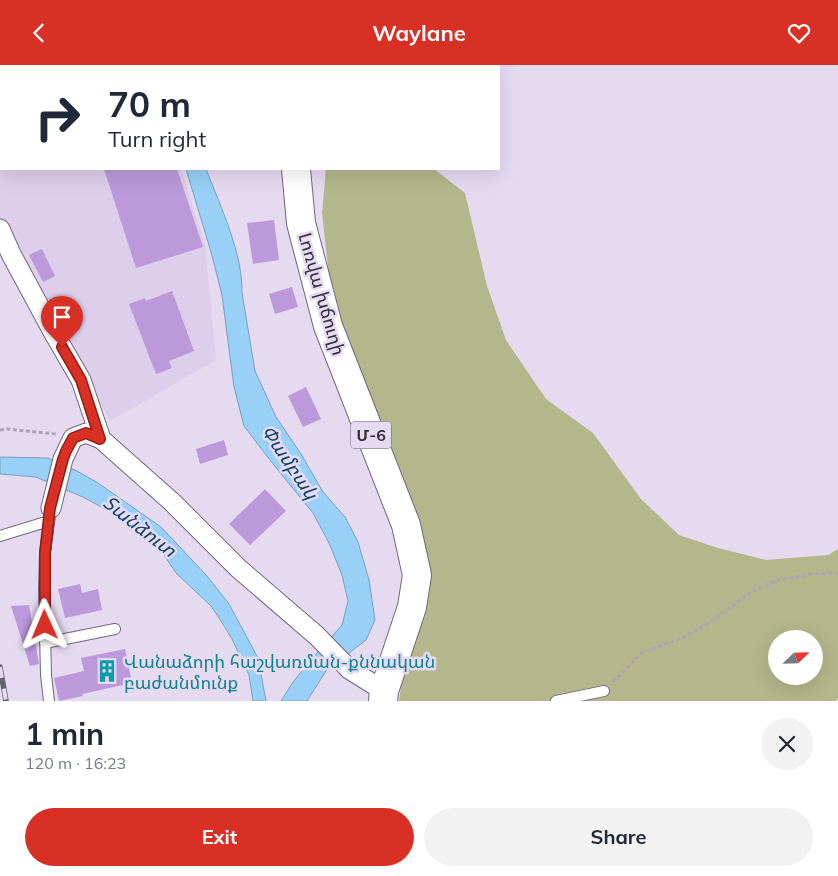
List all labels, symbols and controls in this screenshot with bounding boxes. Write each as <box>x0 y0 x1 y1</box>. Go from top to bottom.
icon: back <box>25 19 53 47</box>
text: Waylane <box>372 19 466 47</box>
icon: heart <box>785 19 813 47</box>
text: 70 m <box>108 82 191 126</box>
icon: right <box>25 85 90 150</box>
text: Turn right <box>108 125 206 153</box>
street label: Լոռվա խճուղի <box>294 230 350 358</box>
pin <box>41 296 83 347</box>
icon: arrive <box>48 303 76 331</box>
water label: Փամբակ <box>256 420 324 505</box>
road number: Մ-6 <box>351 421 391 449</box>
water label: Տանձուտ <box>99 490 182 562</box>
position arrow <box>18 598 70 650</box>
north arrow <box>768 630 822 685</box>
map controls <box>768 630 823 685</box>
place label: Վանաձորի հաշվառման-քննական բաժանմունք <box>124 650 435 694</box>
building icon: Վանաձորի հաշվառման-քննական բաժանմունք <box>94 658 120 684</box>
text: 1 min <box>25 715 104 753</box>
button: close <box>761 718 813 770</box>
text: 120 m · 16:23 <box>25 753 126 773</box>
button: Exit <box>25 808 414 866</box>
button: Share <box>424 808 813 866</box>

